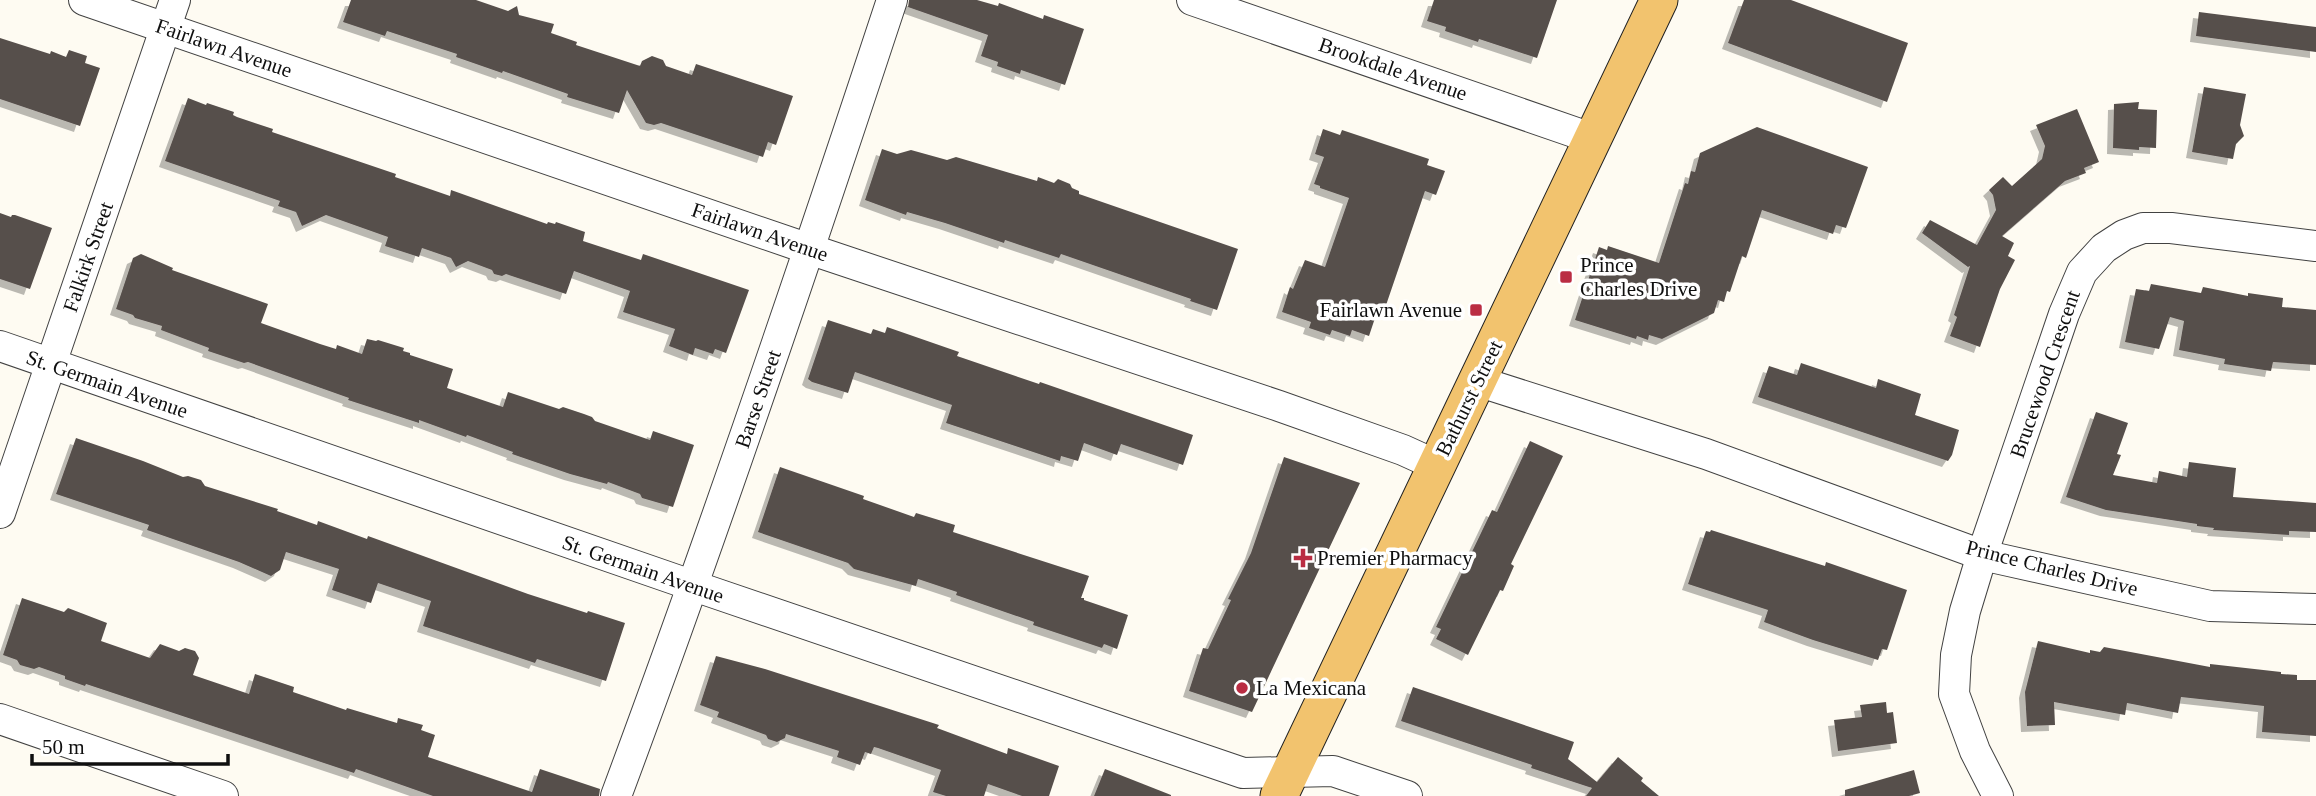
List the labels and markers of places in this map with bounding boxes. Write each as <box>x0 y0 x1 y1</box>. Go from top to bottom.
place label: Prince Charles Drive <box>1580 253 1697 301</box>
marker: Prince Charles Drive <box>1558 269 1574 285</box>
place label: Fairlawn Avenue <box>1320 298 1462 322</box>
marker: Fairlawn Avenue <box>1468 302 1484 318</box>
place label: Premier Pharmacy <box>1317 546 1473 570</box>
marker: Premier Pharmacy <box>1295 550 1311 566</box>
place label: La Mexicana <box>1256 676 1367 700</box>
marker: La Mexicana <box>1234 680 1250 696</box>

